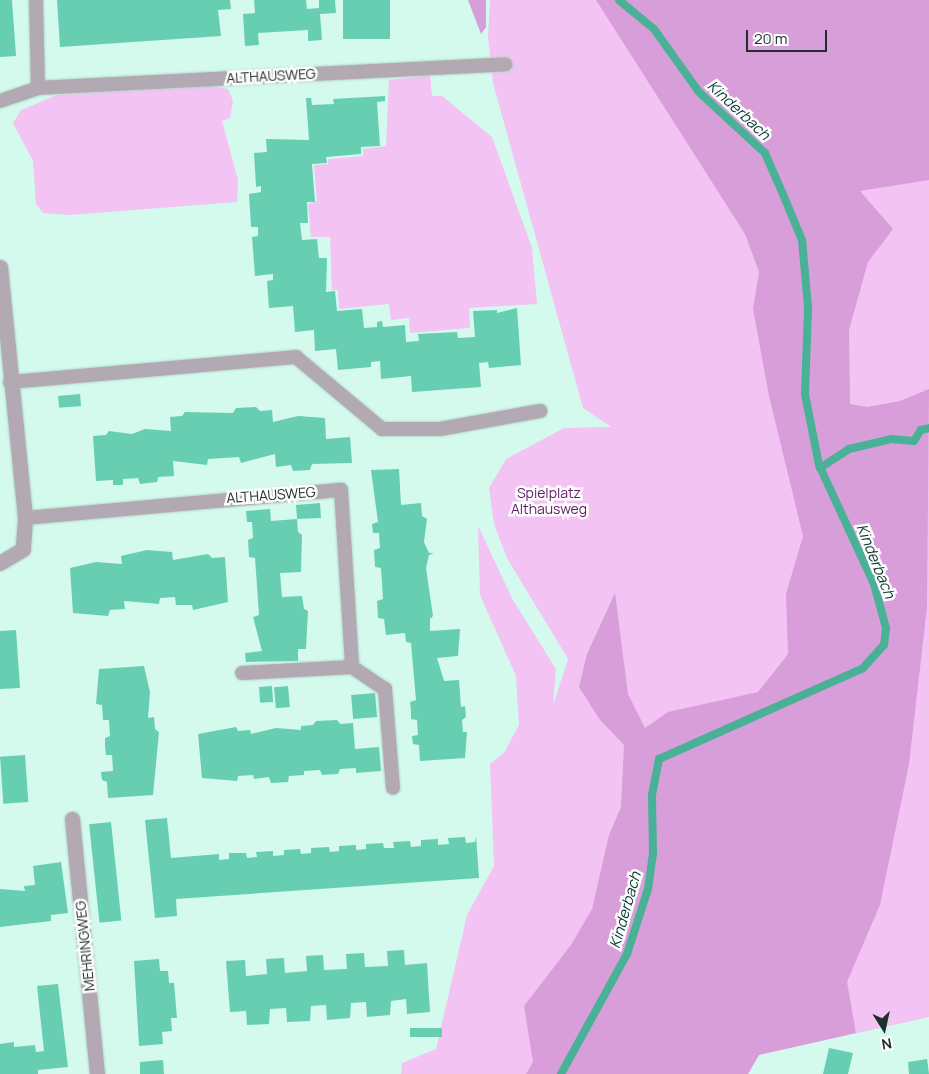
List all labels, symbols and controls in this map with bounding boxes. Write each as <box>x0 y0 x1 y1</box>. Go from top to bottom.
scale bar <box>749 20 830 52</box>
text: 20 m <box>754 28 787 49</box>
street label: ALTHAUSWEG <box>226 65 316 87</box>
water label: Kinderbach <box>704 77 774 143</box>
street label: ALTHAUSWEG <box>226 484 316 506</box>
park label: Spielplatz Althausweg <box>511 485 587 518</box>
water label: Kinderbach <box>853 521 899 601</box>
water label: Kinderbach <box>605 870 645 950</box>
street label: MEHRINGWEG <box>72 900 98 992</box>
north arrow <box>859 1004 909 1054</box>
text: N <box>880 1034 893 1054</box>

